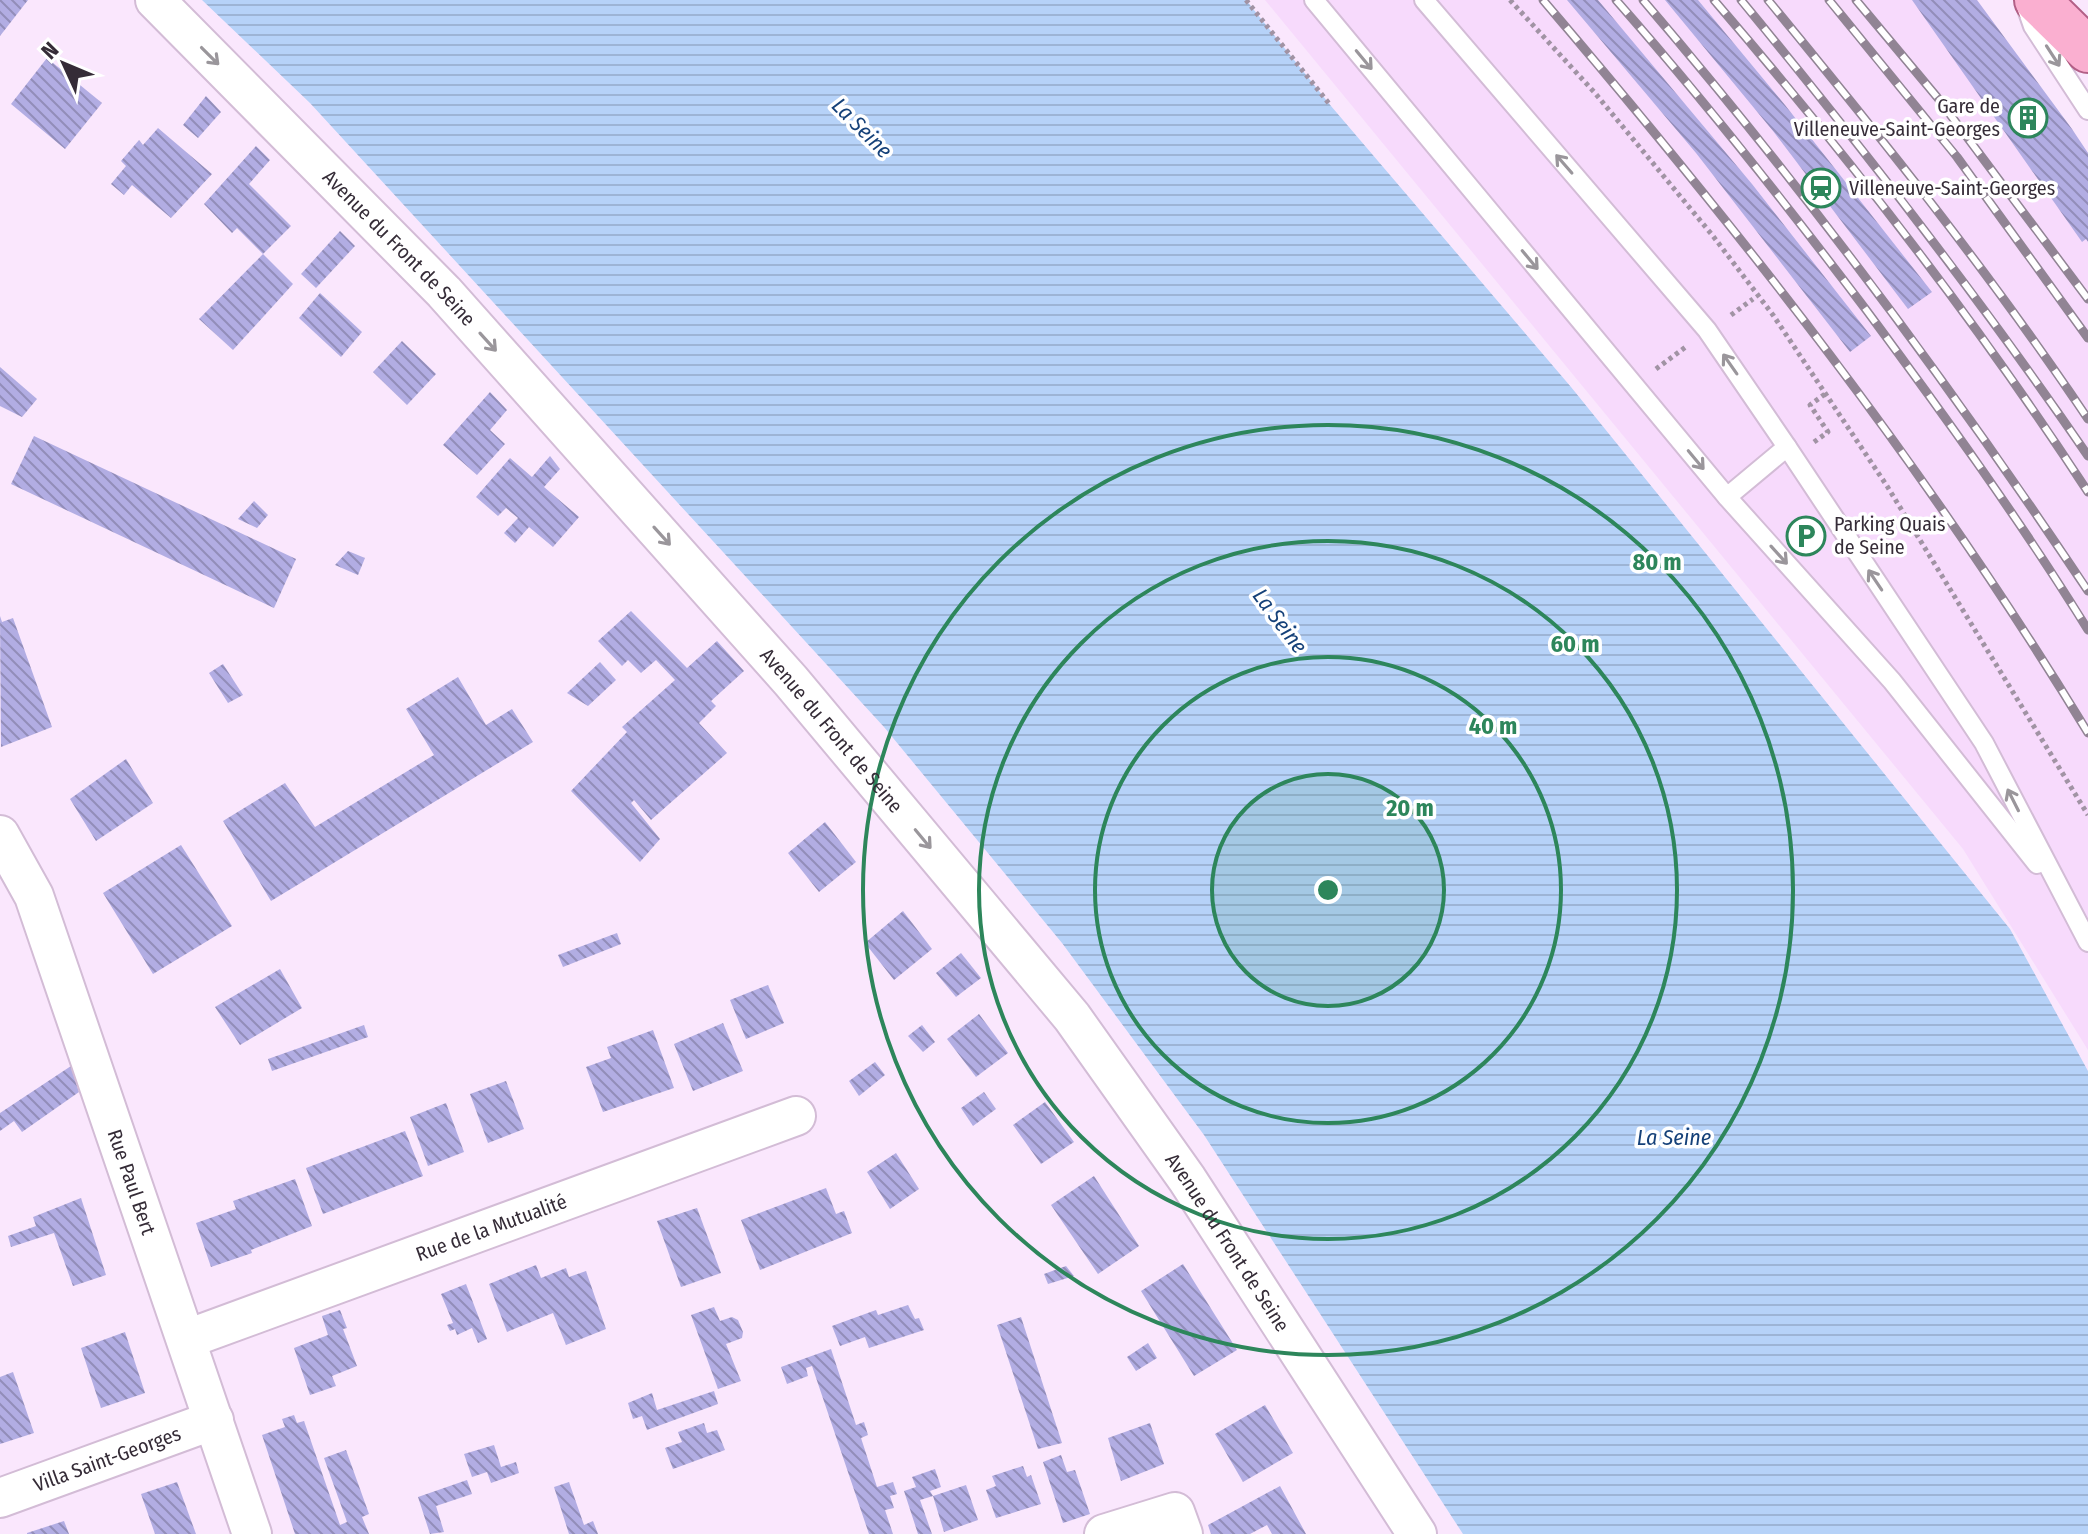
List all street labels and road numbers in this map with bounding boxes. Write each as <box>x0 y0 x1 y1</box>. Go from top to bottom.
street label: Avenue du Front de Seine <box>318 165 480 331</box>
street label: Avenue du Front de Seine <box>755 643 908 818</box>
street label: Rue Paul Bert <box>103 1126 161 1238</box>
street label: Avenue du Front de Seine <box>1160 1148 1295 1336</box>
street label: Rue de la Mutualité <box>413 1189 570 1266</box>
street label: Villa Saint-Georges <box>30 1421 184 1497</box>

